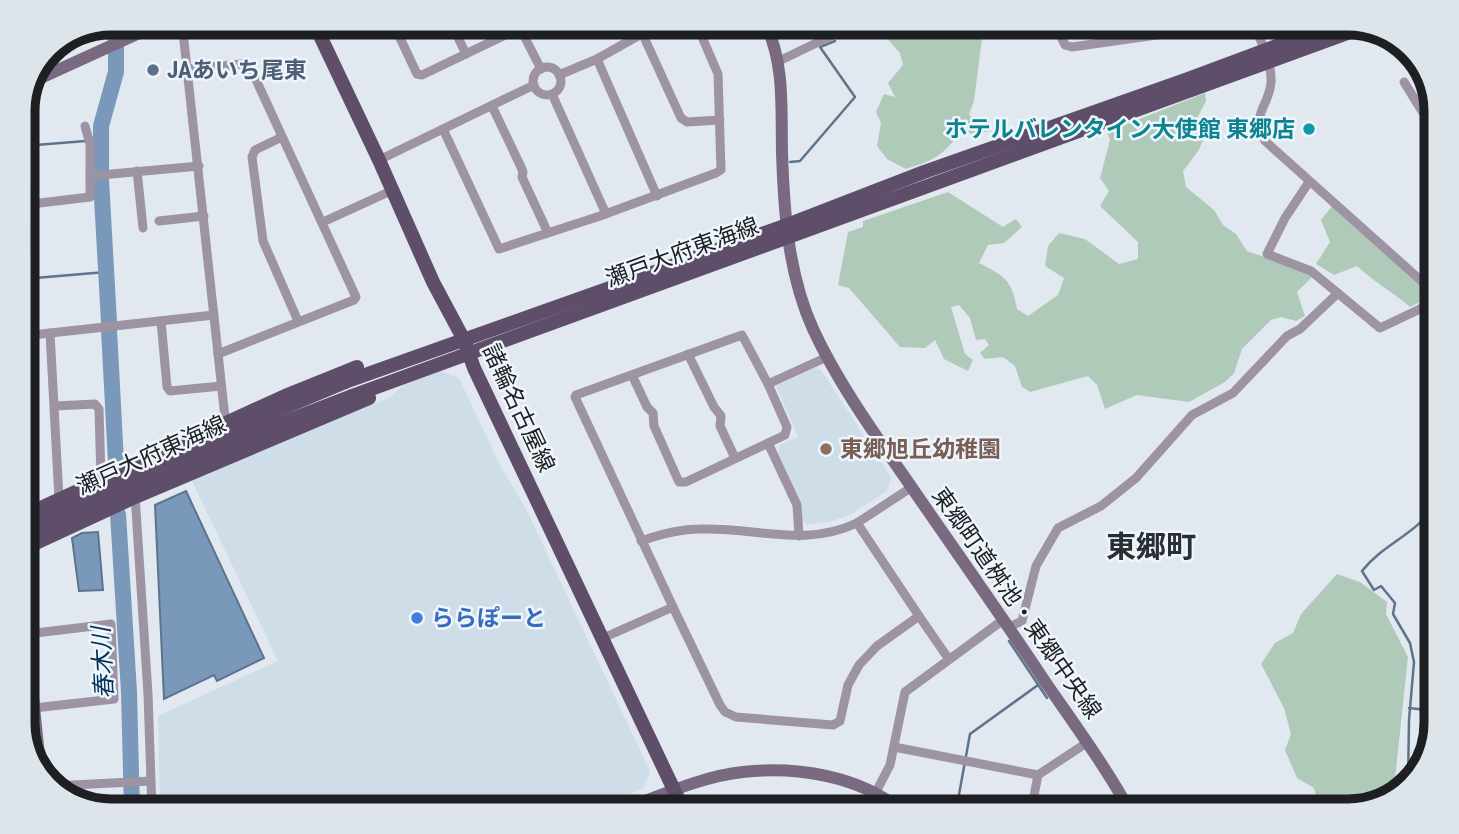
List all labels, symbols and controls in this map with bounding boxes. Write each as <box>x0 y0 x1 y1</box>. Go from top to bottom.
place label: JAあいち尾東 <box>167 57 307 84</box>
marker: JAあいち尾東 <box>145 62 161 78</box>
place label: ホテルバレンタイン大使館 東郷店 <box>945 116 1295 143</box>
marker: ホテルバレンタイン大使館 東郷店 <box>1301 121 1317 137</box>
street label: 瀬戸大府東海線 <box>602 212 762 293</box>
street label: 諸輪名古屋線 <box>477 340 560 476</box>
street label: 瀬戸大府東海線 <box>72 410 230 501</box>
place label: 東郷旭丘幼稚園 <box>840 436 1001 463</box>
marker: 東郷旭丘幼稚園 <box>818 441 834 457</box>
street label: 東郷町道桝池・東郷中央線 <box>926 483 1107 724</box>
district label: 東郷町 <box>1106 529 1196 564</box>
place label: ららぽーと <box>431 605 546 632</box>
marker: ららぽーと <box>409 610 425 626</box>
water label: 春木川 <box>87 623 119 700</box>

